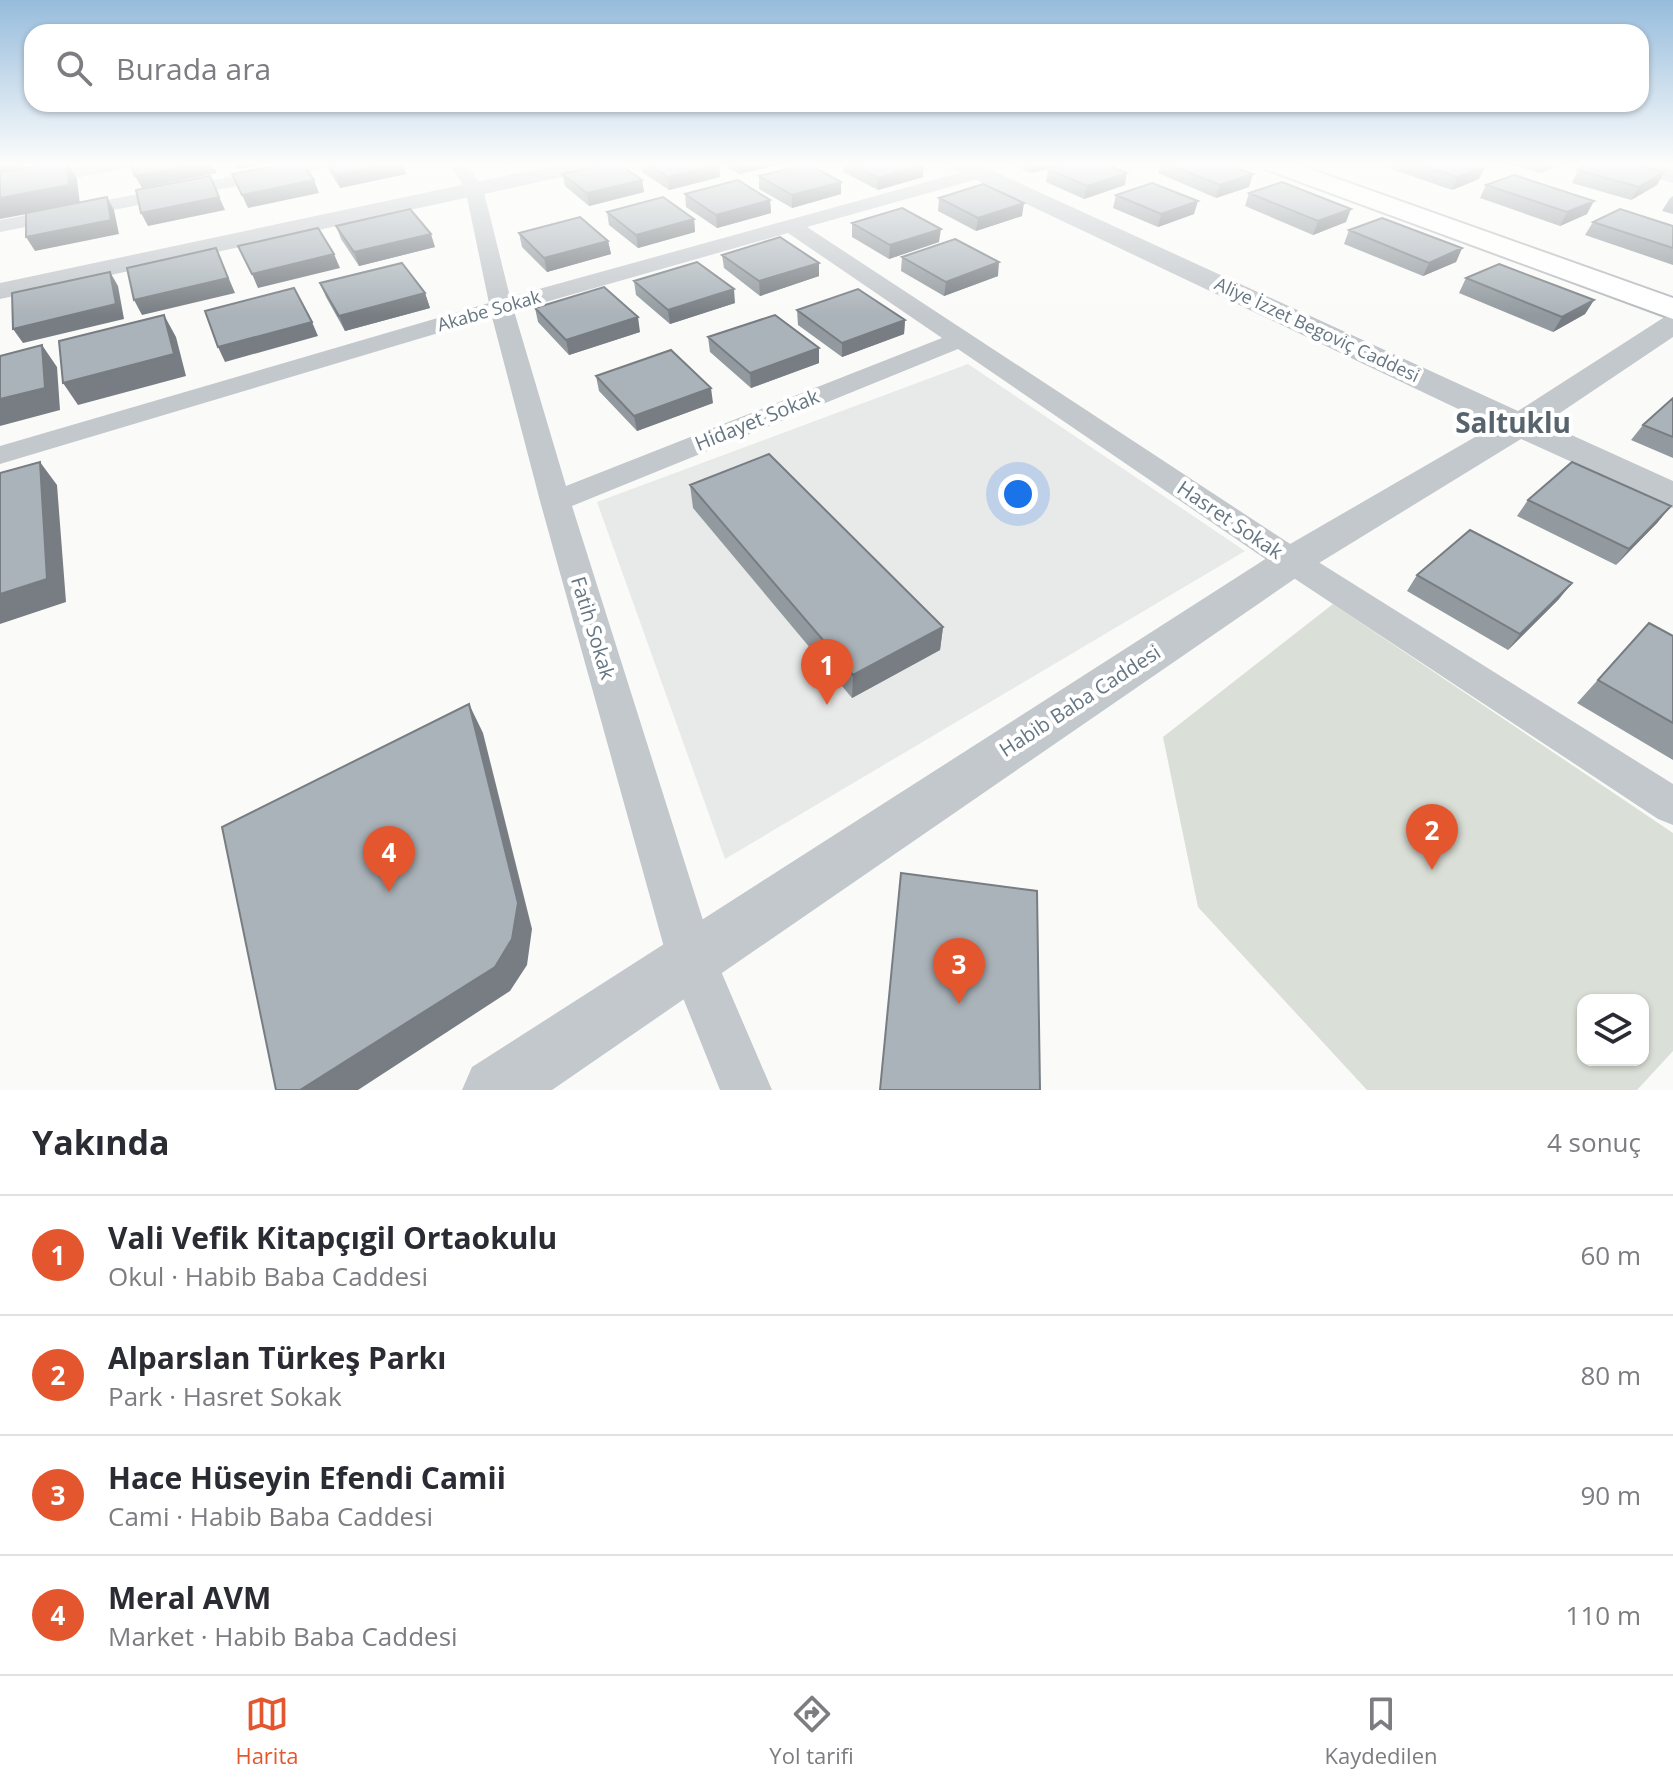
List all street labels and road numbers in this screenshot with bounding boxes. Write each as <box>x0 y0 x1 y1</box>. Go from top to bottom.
street label: Aliye İzzet Begoviç Caddesi <box>1211 271 1424 387</box>
street label: Akabe Sokak <box>434 284 544 336</box>
street label: Hidayet Sokak <box>691 382 823 457</box>
street label: Hasret Sokak <box>1172 474 1289 565</box>
street label: Fatih Sokak <box>565 573 622 683</box>
street label: Habib Baba Caddesi <box>994 638 1166 763</box>

